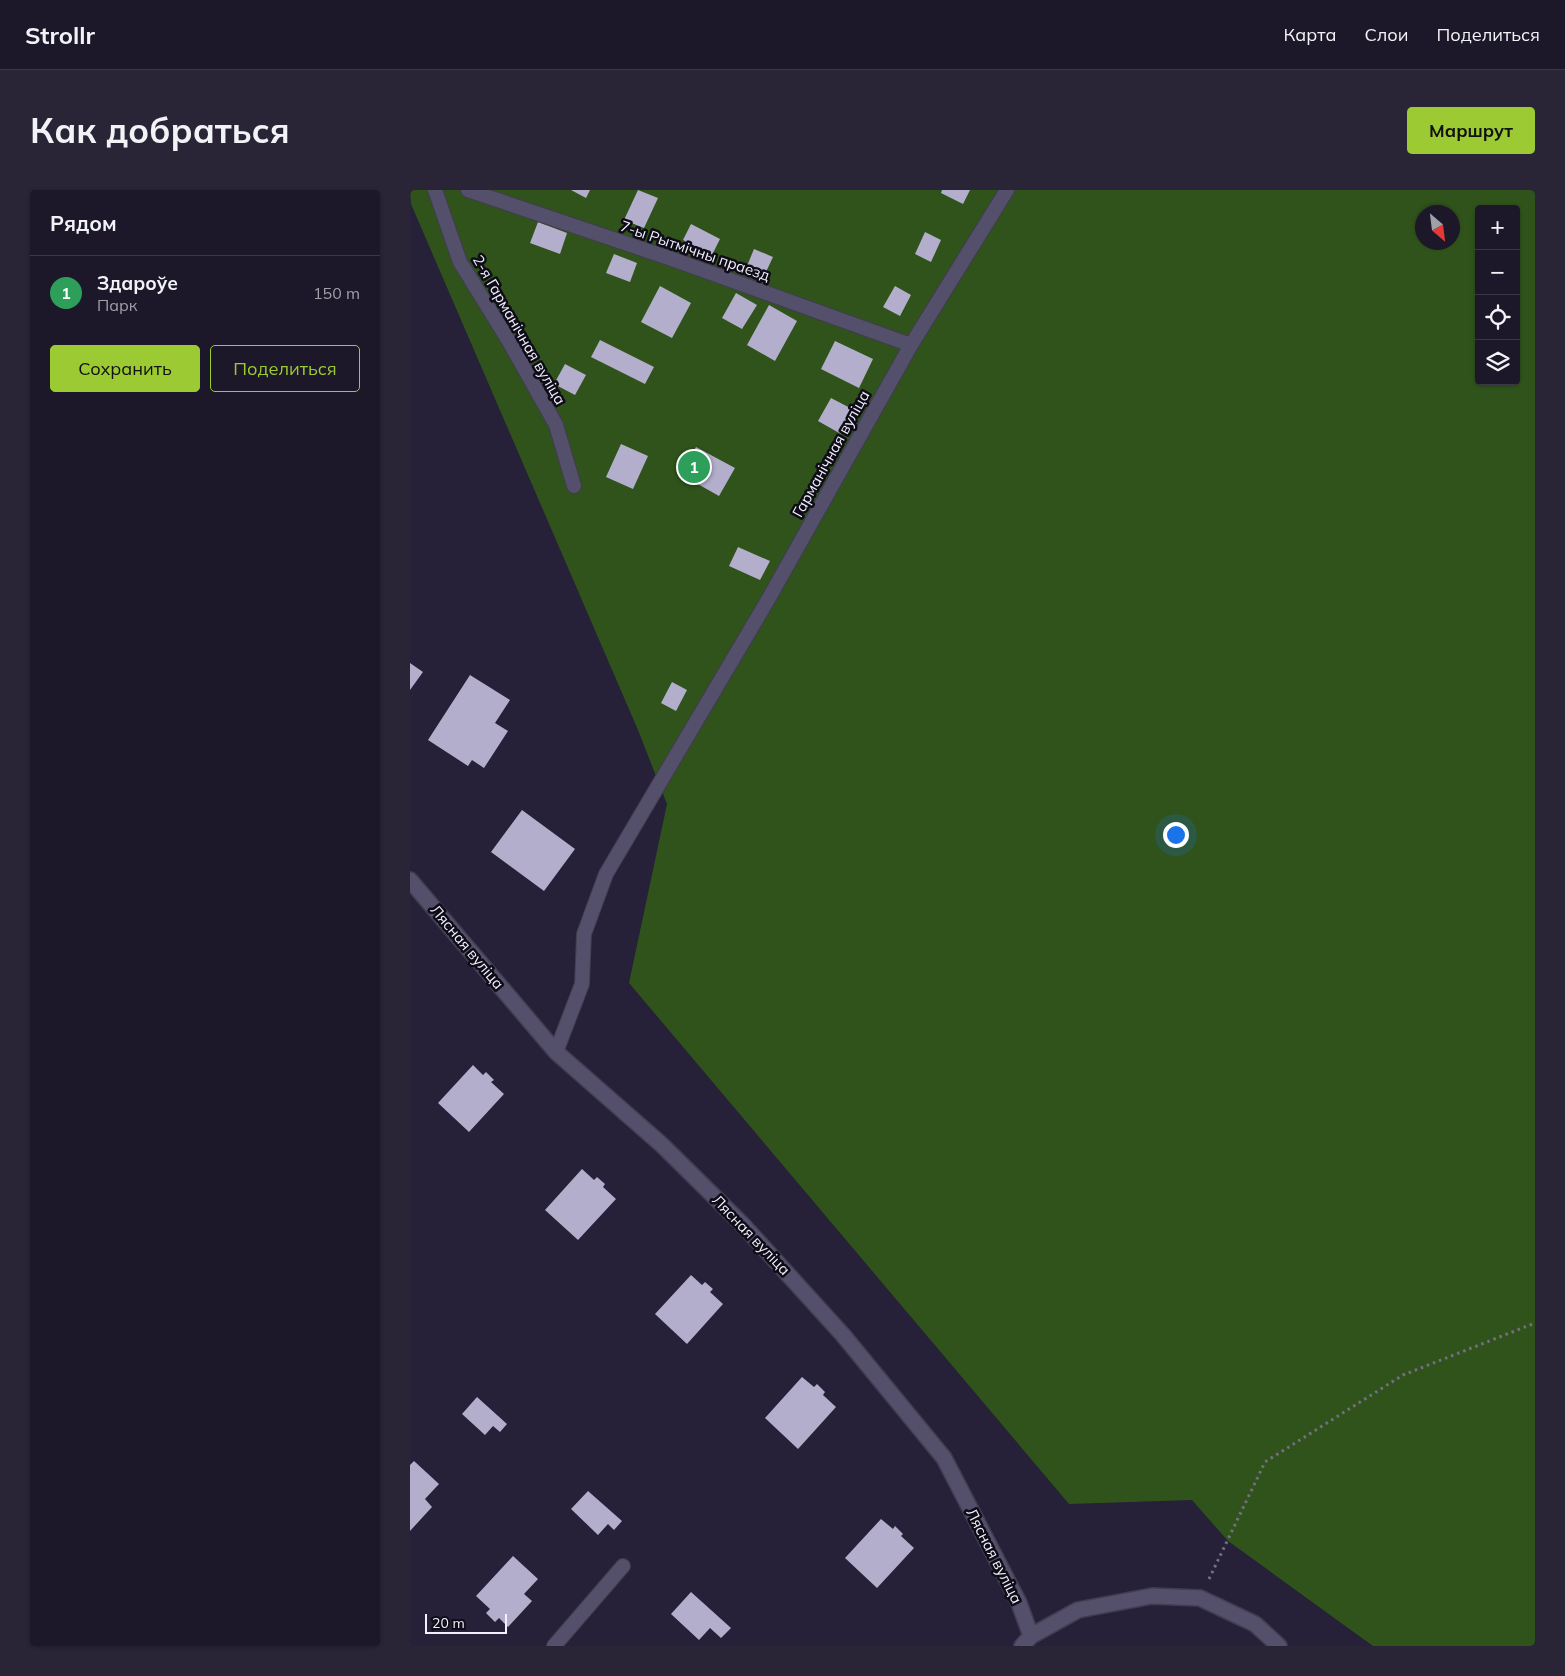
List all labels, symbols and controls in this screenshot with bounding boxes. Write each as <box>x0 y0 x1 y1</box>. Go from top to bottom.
text: Strollr <box>25 20 95 50</box>
text: Карта <box>1284 23 1336 46</box>
text: Слои <box>1364 23 1409 46</box>
text: Поделиться <box>1437 23 1540 46</box>
button: Маршрут <box>1407 107 1535 154</box>
text: Как добраться <box>30 108 290 152</box>
north arrow <box>1415 205 1460 250</box>
map controls <box>1475 205 1520 385</box>
button: + <box>1475 205 1520 250</box>
text: Рядом <box>50 210 117 236</box>
street label: 7-ы Рытмічны праезд <box>618 216 772 285</box>
button: − <box>1475 250 1520 295</box>
street label: 2-я Гарманічная вуліца <box>469 252 570 408</box>
text: Здароўе <box>97 271 178 295</box>
text: 1 <box>61 283 71 303</box>
text: 150 m <box>313 283 360 303</box>
text: Парк <box>97 295 137 315</box>
button: locate <box>1475 295 1520 340</box>
button: layers <box>1475 340 1520 385</box>
button: Сохранить <box>50 345 200 392</box>
button: Поделиться <box>210 345 360 392</box>
street label: Гарманічная вуліца <box>788 387 873 521</box>
pin: 1 <box>678 448 710 486</box>
your location <box>1163 822 1189 848</box>
street label: Лясная вуліца <box>427 901 508 993</box>
street label: Лясная вуліца <box>708 1191 794 1279</box>
street label: Лясная вуліца <box>962 1505 1027 1607</box>
scale bar <box>425 1611 508 1634</box>
text: 20 m <box>432 1614 465 1632</box>

